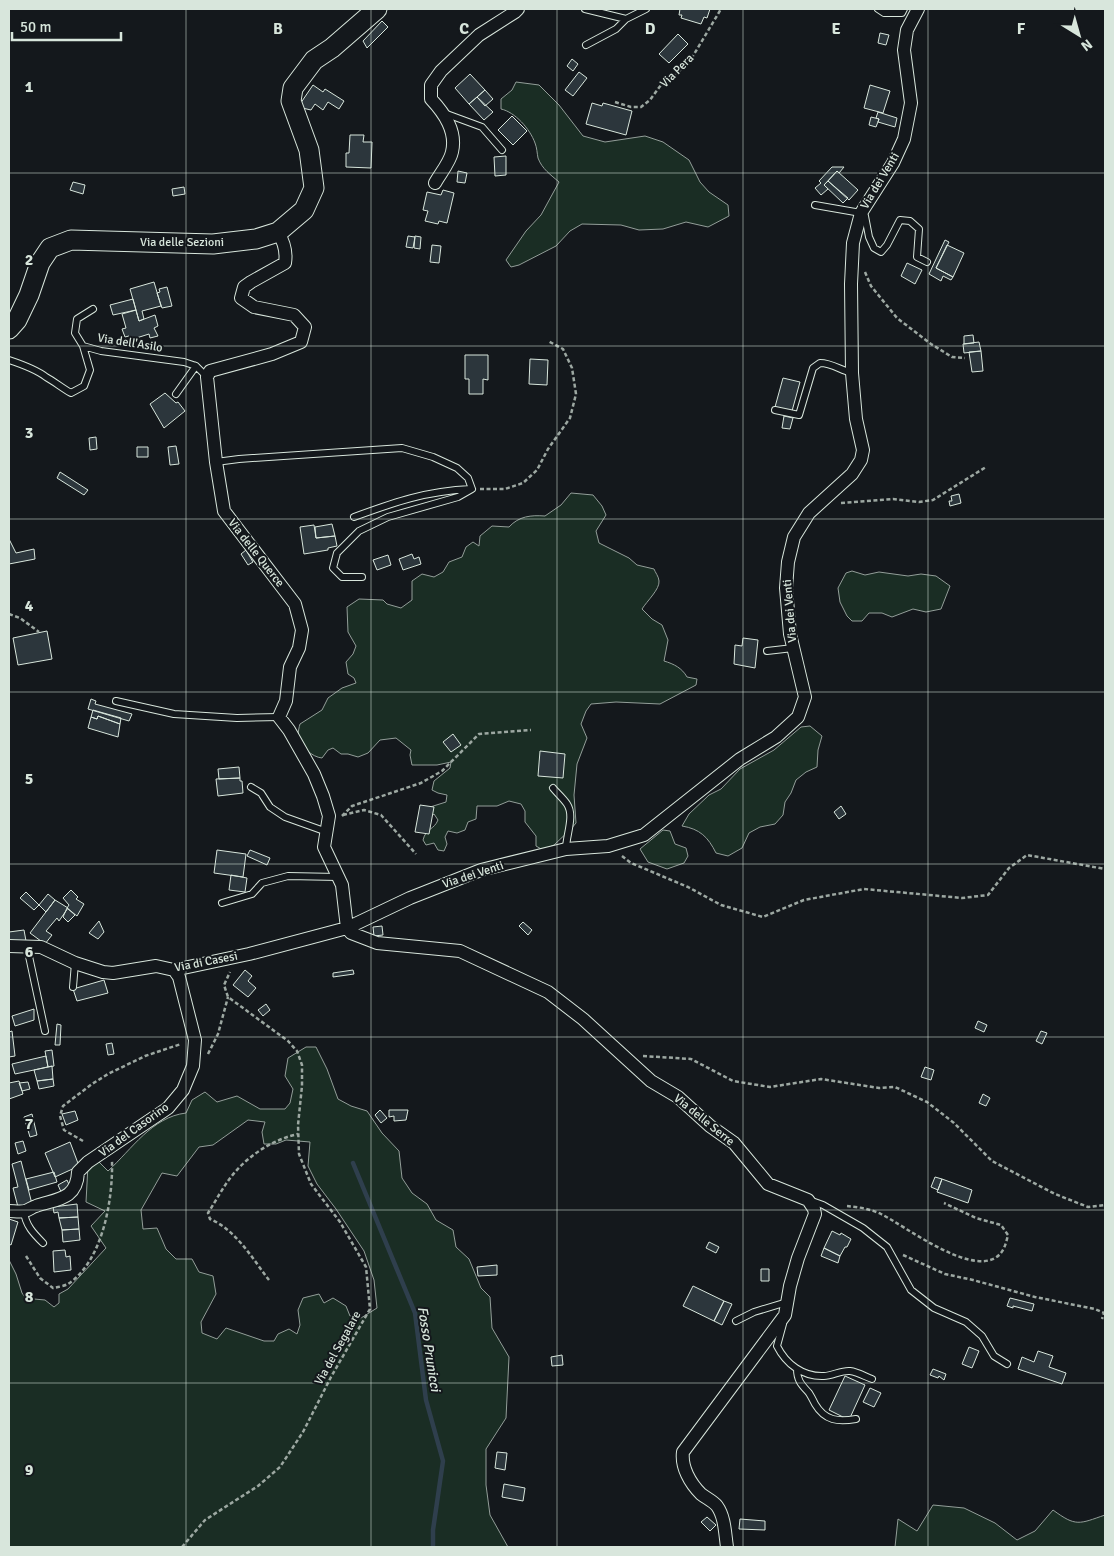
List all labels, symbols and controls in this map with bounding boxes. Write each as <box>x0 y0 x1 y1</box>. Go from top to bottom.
scale bar <box>12 10 121 42</box>
north arrow <box>1054 10 1104 60</box>
text: 50 m <box>20 18 51 36</box>
text: B <box>273 19 283 39</box>
text: C <box>459 19 469 39</box>
text: D <box>645 19 656 39</box>
text: E <box>831 19 841 39</box>
text: F <box>1017 19 1026 39</box>
text: N <box>1078 35 1096 55</box>
street label: Via Pera <box>657 51 697 91</box>
text: 1 <box>25 77 34 97</box>
street label: Via dei Venti <box>857 150 903 212</box>
street label: Via delle Sezioni <box>140 235 224 250</box>
text: 2 <box>25 250 33 270</box>
street label: Via dell'Asilo <box>96 330 164 356</box>
text: 3 <box>25 423 33 443</box>
street label: Via delle Querce <box>225 516 287 590</box>
street label: Via dei Venti <box>780 579 800 643</box>
text: 4 <box>25 596 34 616</box>
text: 5 <box>25 769 33 789</box>
street label: Via dei Venti <box>440 858 506 892</box>
text: 6 <box>25 942 34 962</box>
street label: Via di Casesi <box>173 949 239 975</box>
street label: Via delle Serre <box>671 1091 737 1149</box>
street label: Via del Casorino <box>96 1100 172 1160</box>
text: 7 <box>25 1114 34 1134</box>
text: 8 <box>25 1287 34 1307</box>
water label: Fosso Prunicci <box>414 1305 444 1394</box>
street label: Via del Segalare <box>311 1308 365 1388</box>
text: 9 <box>25 1460 34 1480</box>

